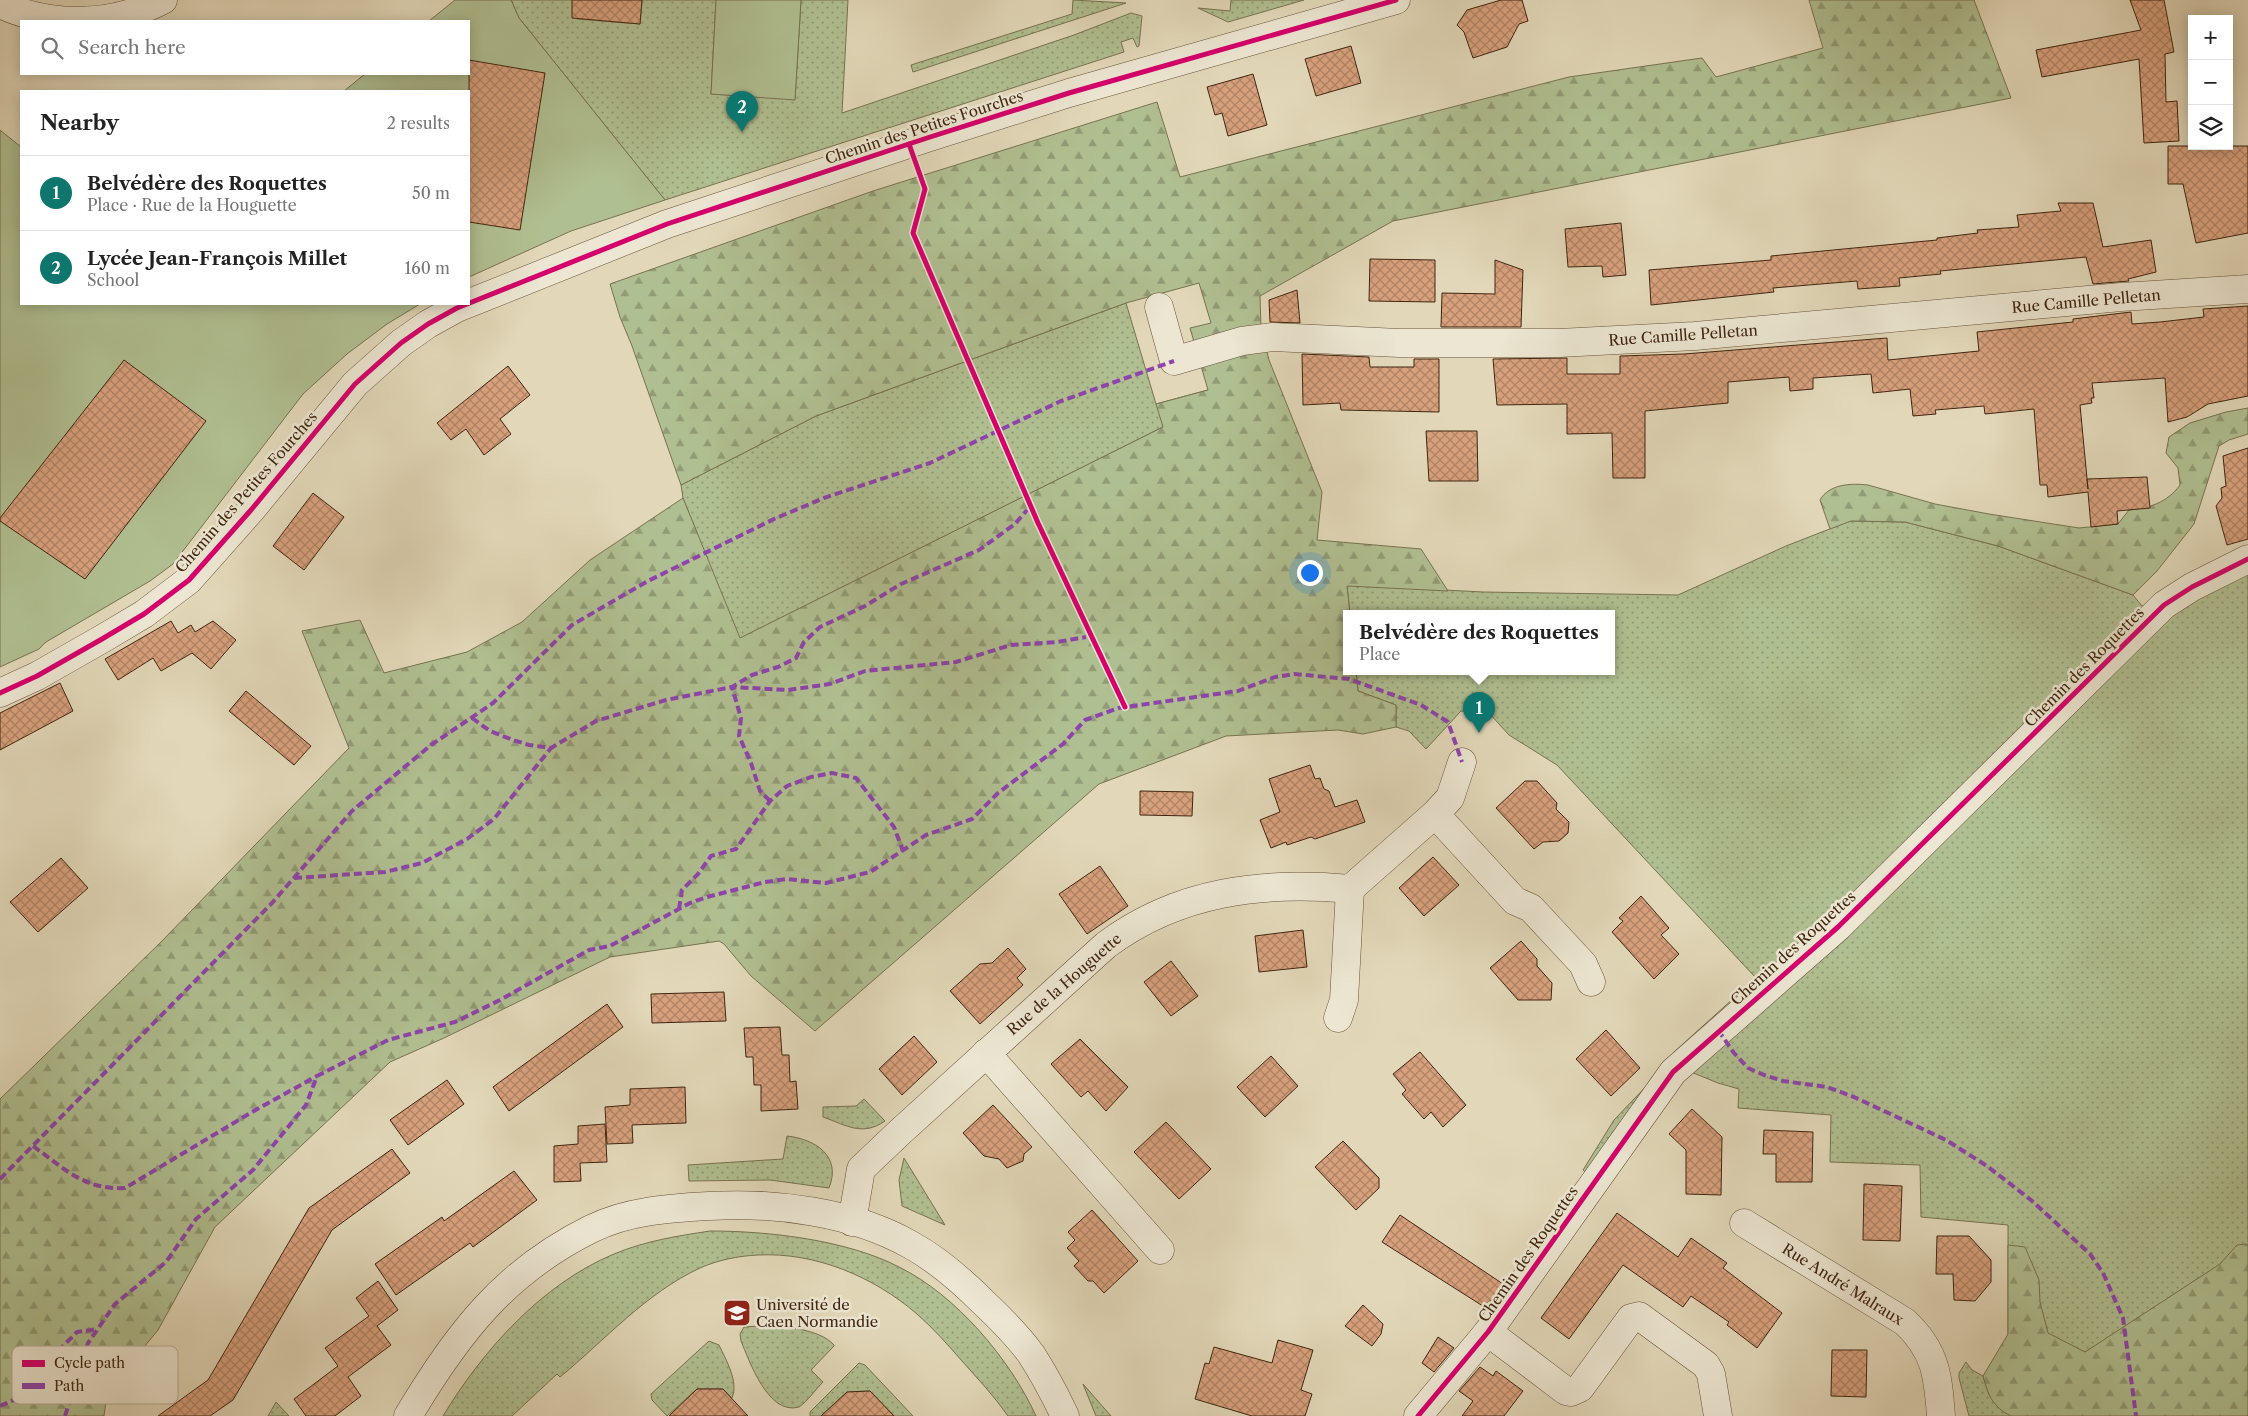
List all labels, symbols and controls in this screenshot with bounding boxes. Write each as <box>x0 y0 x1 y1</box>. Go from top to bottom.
map controls <box>2188 15 2233 150</box>
button: + <box>2188 15 2233 60</box>
search box <box>20 20 470 75</box>
icon: search <box>38 34 66 62</box>
text: Search here <box>78 36 186 59</box>
button: − <box>2188 60 2233 105</box>
street label: Chemin des Petites Fourches <box>823 86 1025 168</box>
pin: 2 <box>726 91 758 132</box>
button: layers <box>2188 105 2233 150</box>
text: Nearby <box>40 110 119 135</box>
text: 2 results <box>387 113 450 133</box>
text: Belvédère des Roquettes <box>87 172 327 195</box>
text: 1 <box>52 183 60 203</box>
text: 50 m <box>412 183 450 203</box>
text: Place · Rue de la Houguette <box>87 195 297 215</box>
text: Lycée Jean-François Millet <box>87 247 347 270</box>
text: 2 <box>51 258 61 278</box>
text: 160 m <box>405 258 450 278</box>
text: School <box>87 270 139 290</box>
street label: Rue Camille Pelletan <box>2011 285 2162 317</box>
street label: Rue Camille Pelletan <box>1608 320 1759 350</box>
street label: Chemin des Petites Fourches <box>171 408 321 576</box>
your location <box>1297 560 1323 586</box>
street label: Chemin des Roquettes <box>2020 603 2148 731</box>
popup <box>1343 610 1615 675</box>
text: Belvédère des Roquettes <box>1359 621 1599 644</box>
text: Place <box>1359 644 1400 664</box>
pin: 1 <box>1463 692 1495 733</box>
street label: Chemin des Roquettes <box>1727 887 1859 1009</box>
street label: Rue de la Houguette <box>1003 929 1125 1039</box>
street label: Chemin des Roquettes <box>1474 1182 1582 1326</box>
street label: Rue André Malraux <box>1779 1239 1907 1329</box>
place label: Université de Caen Normandie <box>756 1295 878 1331</box>
school or university icon: Université de Caen Normandie <box>722 1298 752 1328</box>
legend <box>12 1346 178 1404</box>
text: Cycle path <box>54 1354 125 1372</box>
text: Path <box>54 1377 84 1395</box>

